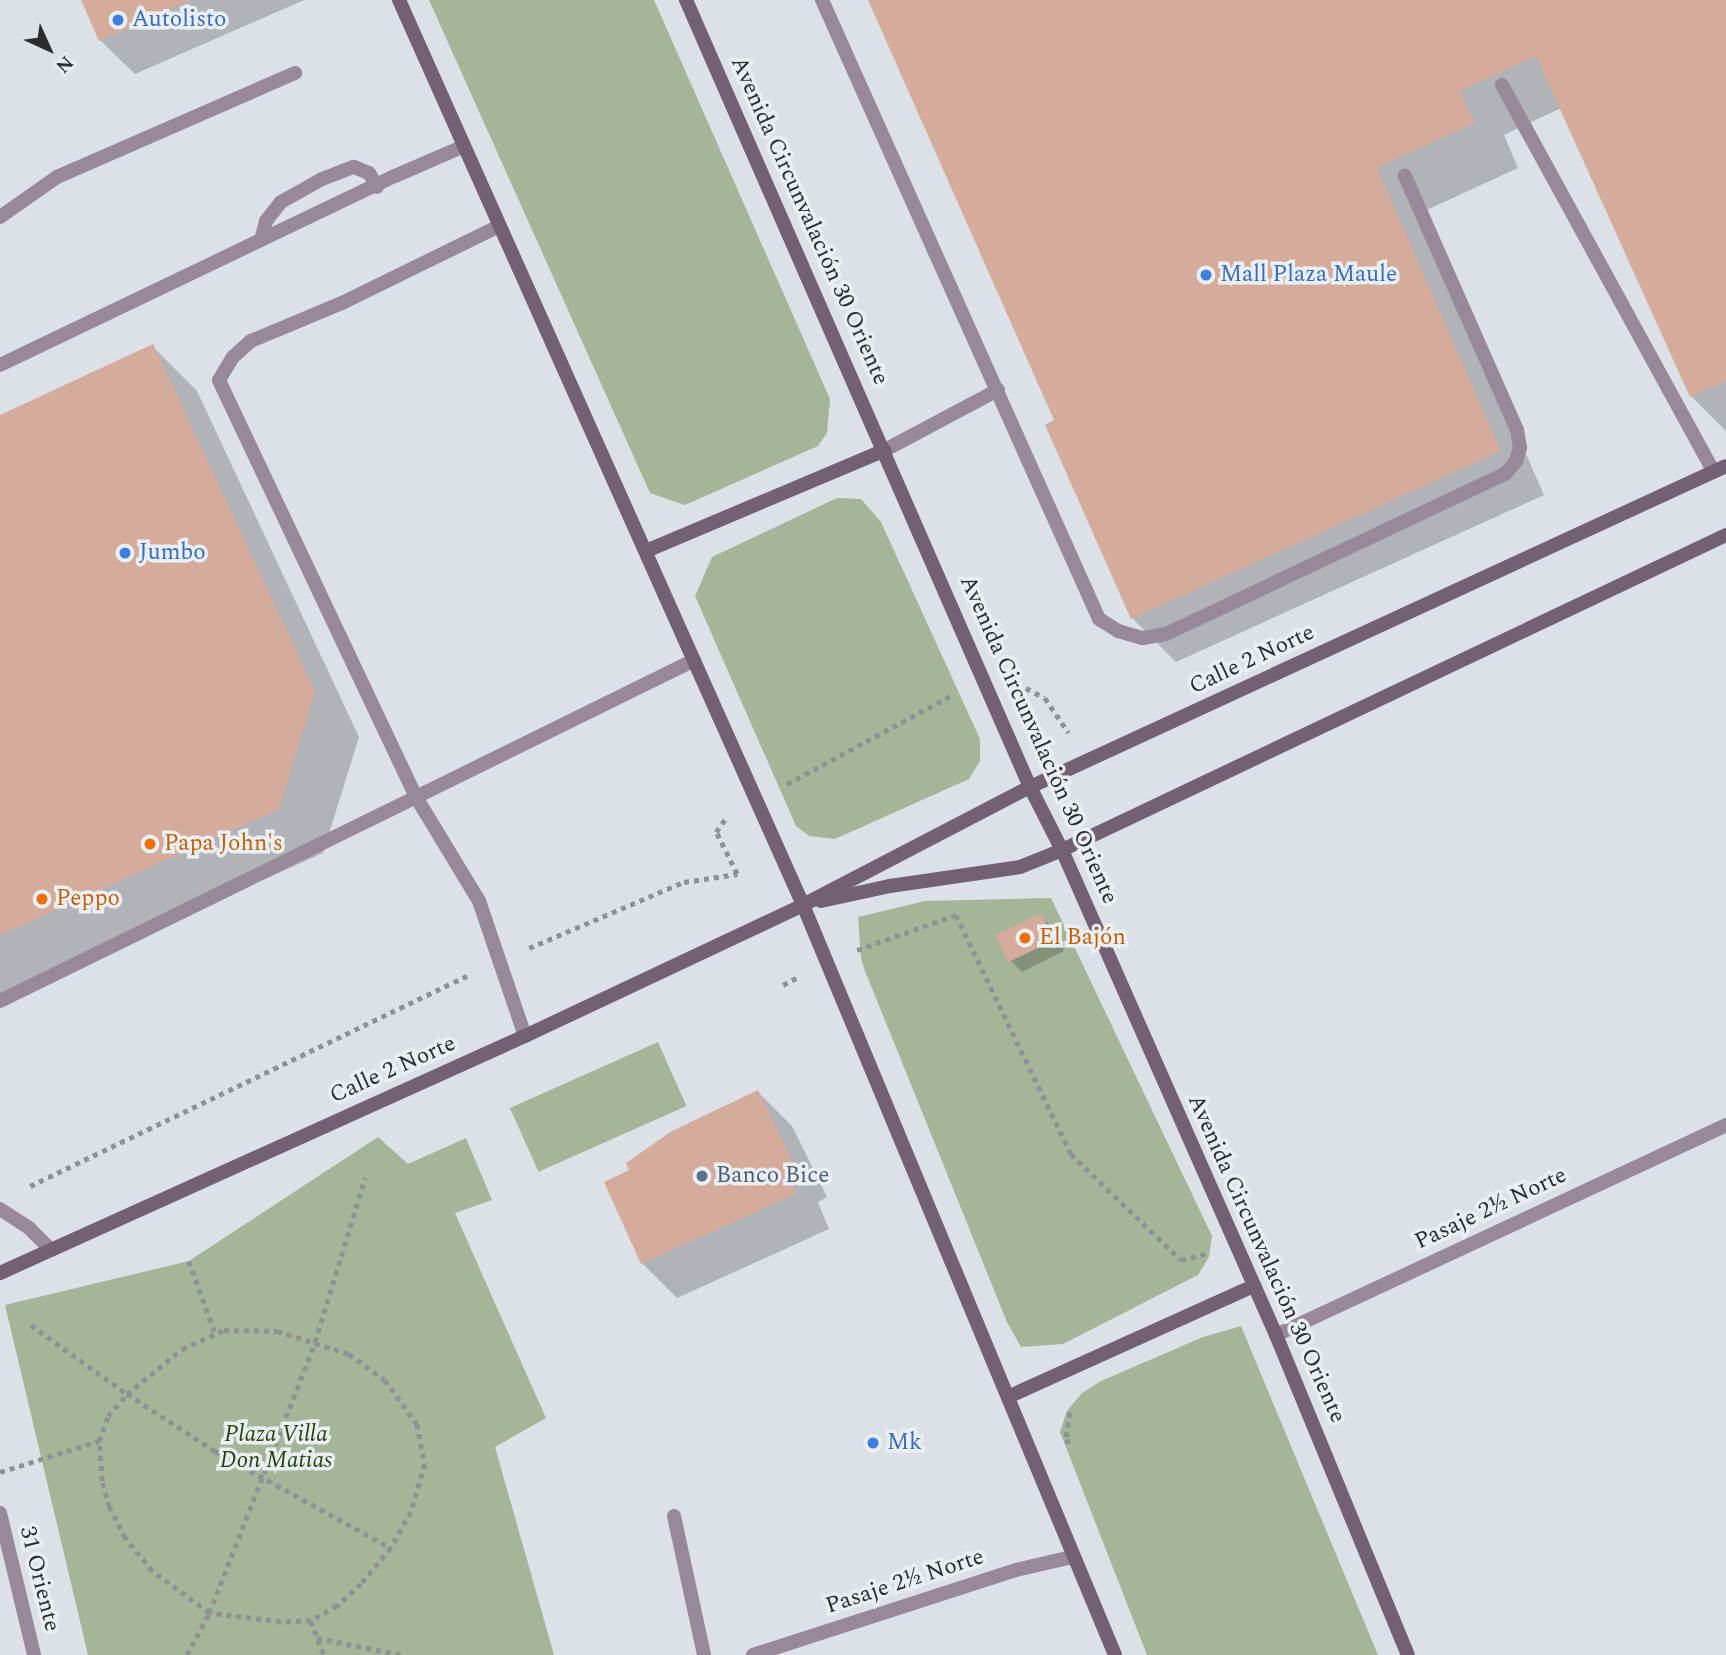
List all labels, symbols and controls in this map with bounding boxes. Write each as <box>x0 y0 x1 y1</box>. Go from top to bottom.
place label: Autolisto <box>132 6 226 34</box>
marker: Autolisto <box>110 12 126 28</box>
north arrow <box>14 14 84 84</box>
text: N <box>48 48 80 80</box>
street label: Avenida Circunvalación 30 Oriente <box>724 53 894 389</box>
place label: Mall Plaza Maule <box>1220 261 1397 289</box>
marker: Mall Plaza Maule <box>1198 267 1214 283</box>
place label: Jumbo <box>139 539 206 567</box>
marker: Jumbo <box>117 545 133 561</box>
street label: Avenida Circunvalación 30 Oriente <box>953 572 1123 908</box>
street label: Calle 2 Norte <box>1185 619 1319 701</box>
place label: Papa John's <box>164 830 283 858</box>
marker: Papa John's <box>142 836 158 852</box>
place label: Peppo <box>56 885 120 913</box>
marker: Peppo <box>34 891 50 907</box>
place label: El Bajón <box>1039 924 1126 952</box>
marker: El Bajón <box>1017 930 1033 946</box>
street label: Calle 2 Norte <box>326 1030 460 1110</box>
street label: Avenida Circunvalación 30 Oriente <box>1181 1091 1351 1427</box>
place label: Banco Bice <box>716 1162 829 1190</box>
street label: Pasaje 2½ Norte <box>1411 1162 1571 1256</box>
marker: Banco Bice <box>694 1168 710 1184</box>
park label: Plaza Villa Don Matias <box>220 1421 332 1475</box>
place label: Mk <box>887 1429 922 1457</box>
marker: Mk <box>865 1435 881 1451</box>
street label: 31 Oriente <box>13 1524 65 1634</box>
street label: Pasaje 2½ Norte <box>823 1543 987 1621</box>

